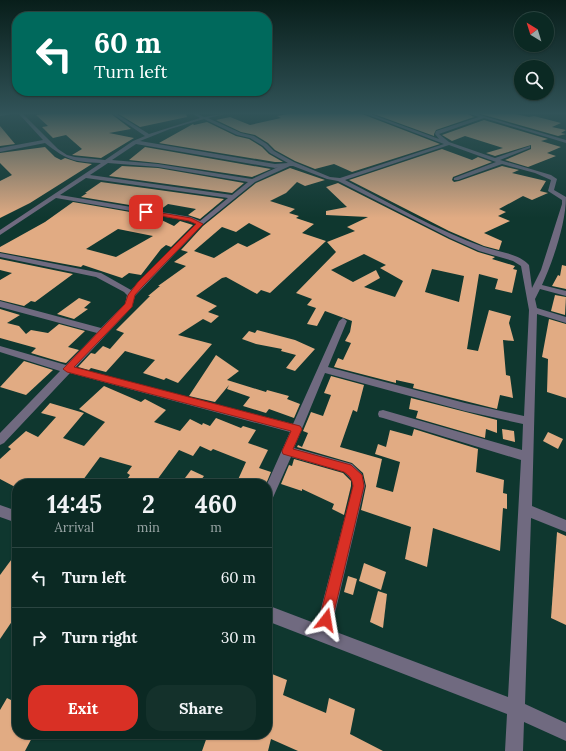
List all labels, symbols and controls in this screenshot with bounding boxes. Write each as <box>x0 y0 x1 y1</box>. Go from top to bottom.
north arrow <box>514 12 554 52</box>
map controls <box>514 12 554 100</box>
text: 60 m <box>94 25 161 61</box>
icon: left <box>28 28 80 80</box>
text: Turn left <box>94 60 167 83</box>
button: search <box>514 60 554 100</box>
pin <box>129 195 163 229</box>
icon: arrive <box>135 201 157 223</box>
text: 14:45 <box>47 489 102 520</box>
text: 2 <box>142 489 155 520</box>
text: 460 <box>195 489 237 520</box>
text: Arrival <box>55 519 94 536</box>
text: min <box>137 519 160 536</box>
text: m <box>210 519 222 536</box>
icon: left <box>28 567 50 589</box>
text: Turn left <box>62 568 126 587</box>
text: 60 m <box>221 568 256 587</box>
position arrow <box>305 599 347 641</box>
icon: right <box>28 627 50 649</box>
text: Turn right <box>62 628 138 647</box>
text: 30 m <box>221 628 256 647</box>
button: Exit <box>28 685 138 731</box>
button: Share <box>146 685 256 731</box>

